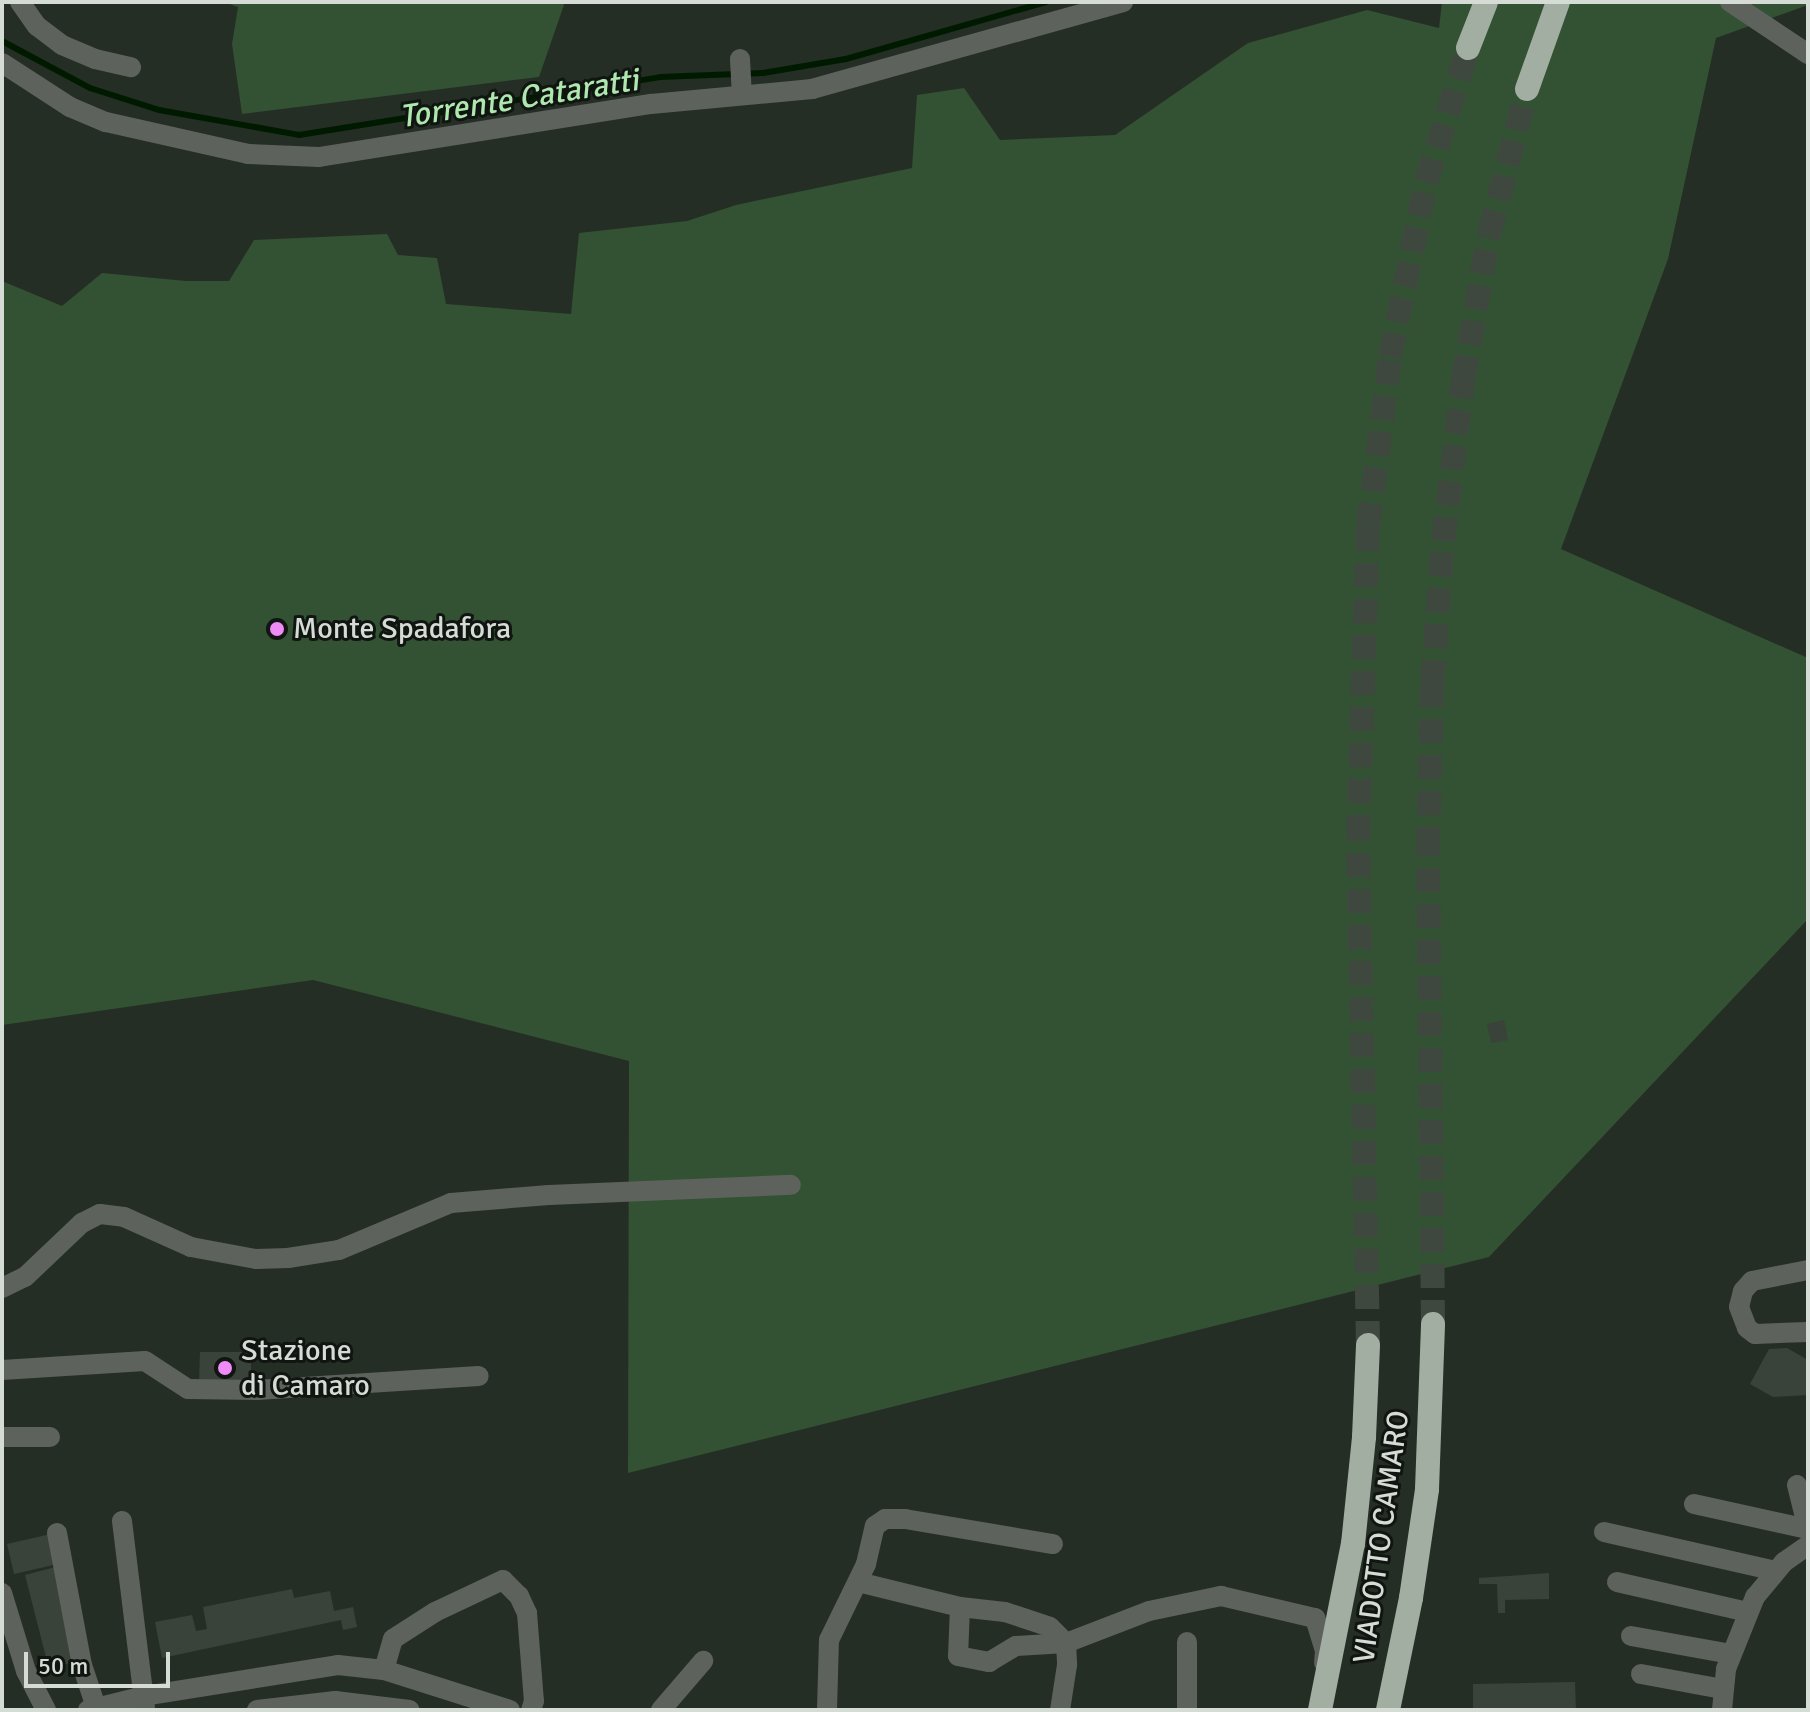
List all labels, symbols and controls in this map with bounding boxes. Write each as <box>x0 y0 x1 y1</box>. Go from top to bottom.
water label: Torrente Cataratti <box>397 61 641 137</box>
place label: Monte Spadafora <box>293 611 511 647</box>
marker: Monte Spadafora <box>268 620 286 638</box>
place label: Stazione di Camaro <box>241 1333 370 1404</box>
marker: Stazione di Camaro <box>216 1359 234 1377</box>
street label: VIADOTTO CAMARO <box>1346 1408 1418 1666</box>
scale bar <box>28 1636 174 1686</box>
text: 50 m <box>38 1651 88 1681</box>

